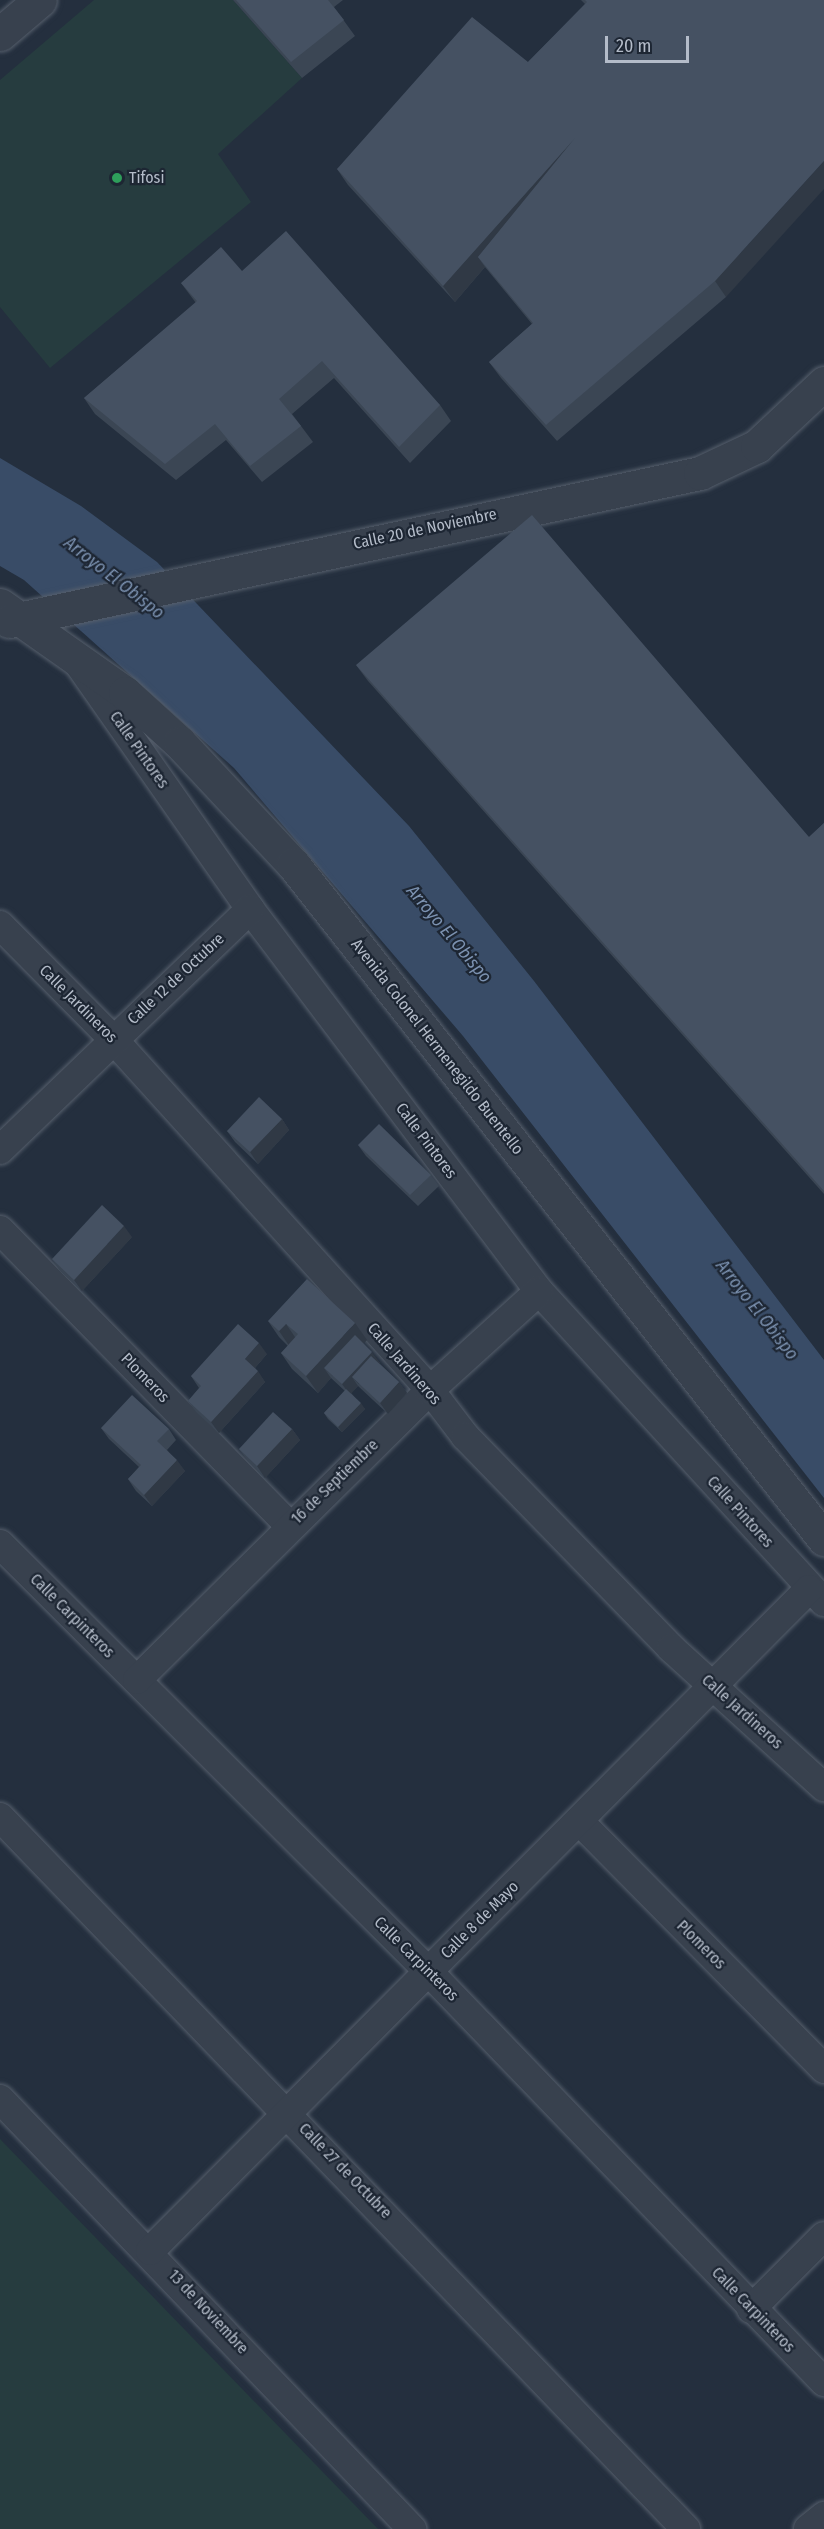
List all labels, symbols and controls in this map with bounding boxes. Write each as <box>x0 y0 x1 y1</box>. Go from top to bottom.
scale bar <box>608 24 692 62</box>
text: 20 m <box>616 35 651 57</box>
place label: Tifosi <box>129 168 164 188</box>
marker: Tifosi <box>110 171 124 185</box>
street label: Calle 20 de Noviembre <box>352 504 498 554</box>
water label: Arroyo El Obispo <box>60 532 168 624</box>
street label: Calle Pintores <box>105 708 173 792</box>
water label: Arroyo El Obispo <box>402 881 496 987</box>
street label: Calle 12 de Octubre <box>124 929 228 1029</box>
street label: Avenida Colonel Hermenegildo Buentello <box>347 935 527 1159</box>
street label: Calle Jardineros <box>35 961 121 1047</box>
street label: Calle Pintores <box>391 1099 461 1183</box>
water label: Arroyo El Obispo <box>711 1256 803 1364</box>
street label: Calle Jardineros <box>363 1319 445 1409</box>
street label: Plomeros <box>117 1349 173 1407</box>
street label: 16 de Septiembre <box>287 1436 383 1528</box>
street label: Calle Pintores <box>703 1472 777 1552</box>
street label: Calle Carpinteros <box>26 1570 118 1662</box>
street label: Calle Jardineros <box>698 1671 786 1753</box>
street label: Calle 8 de Mayo <box>437 1877 523 1963</box>
street label: Calle Carpinteros <box>370 1913 462 2005</box>
street label: Plomeros <box>673 1917 729 1973</box>
street label: Calle 27 de Octubre <box>295 2119 395 2223</box>
street label: Calle Carpinteros <box>707 2263 799 2357</box>
street label: 13 de Noviembre <box>164 2266 252 2358</box>

